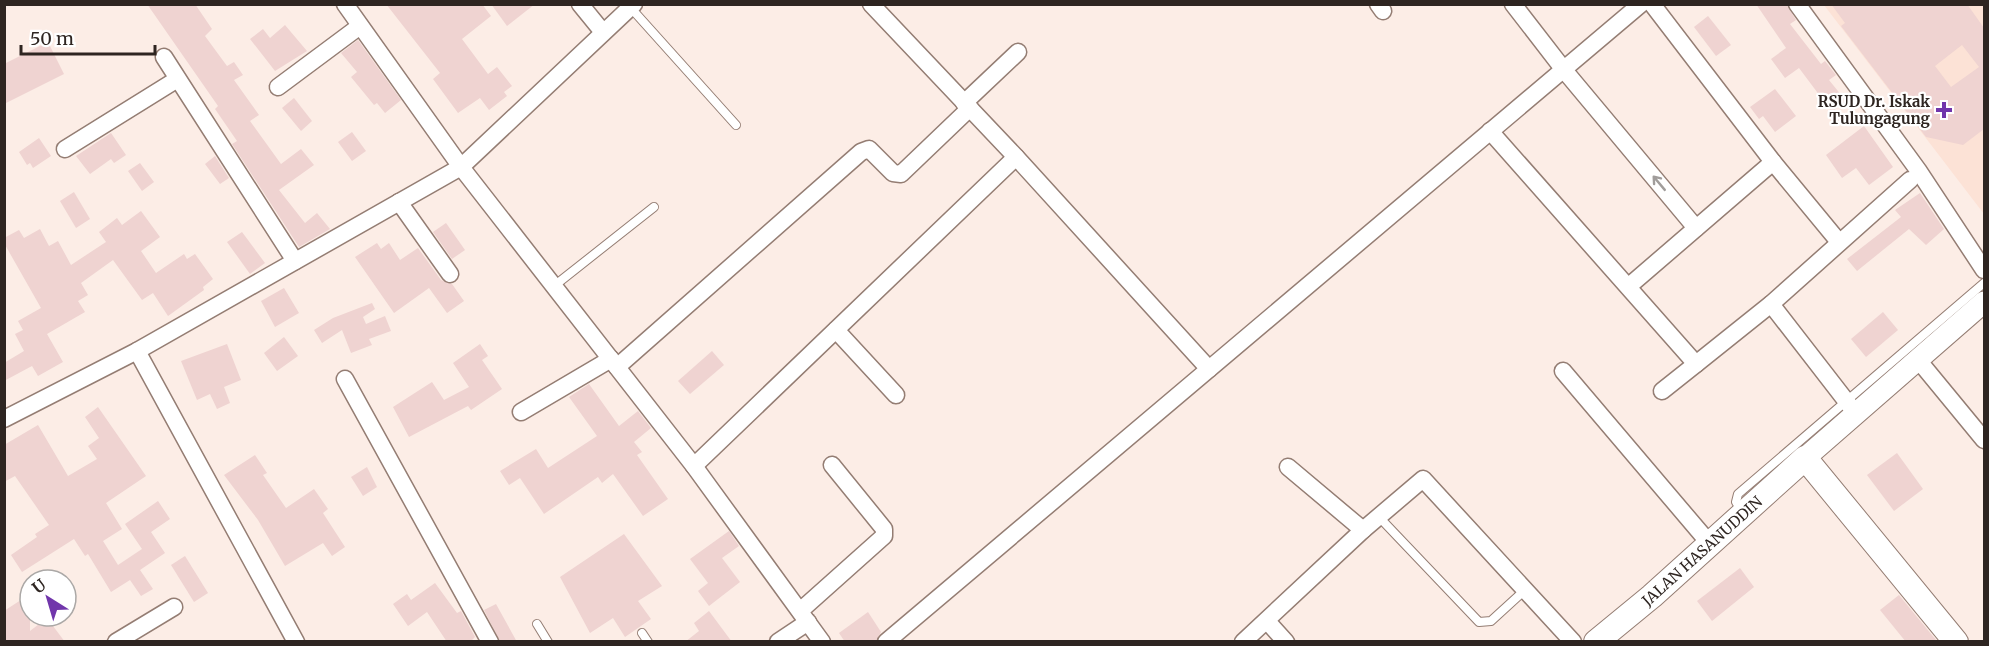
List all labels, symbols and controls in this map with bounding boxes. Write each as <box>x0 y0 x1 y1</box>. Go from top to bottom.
scale bar <box>21 18 154 56</box>
text: 50 m <box>30 27 74 50</box>
place label: RSUD Dr. Iskak Tulungagung <box>1818 92 1931 128</box>
marker: RSUD Dr. Iskak Tulungagung <box>1935 101 1953 119</box>
one-way arrow <box>1652 176 1665 192</box>
street label: JALAN HASANUDDIN <box>1637 492 1766 611</box>
north arrow <box>18 568 78 628</box>
text: U <box>28 574 50 598</box>

